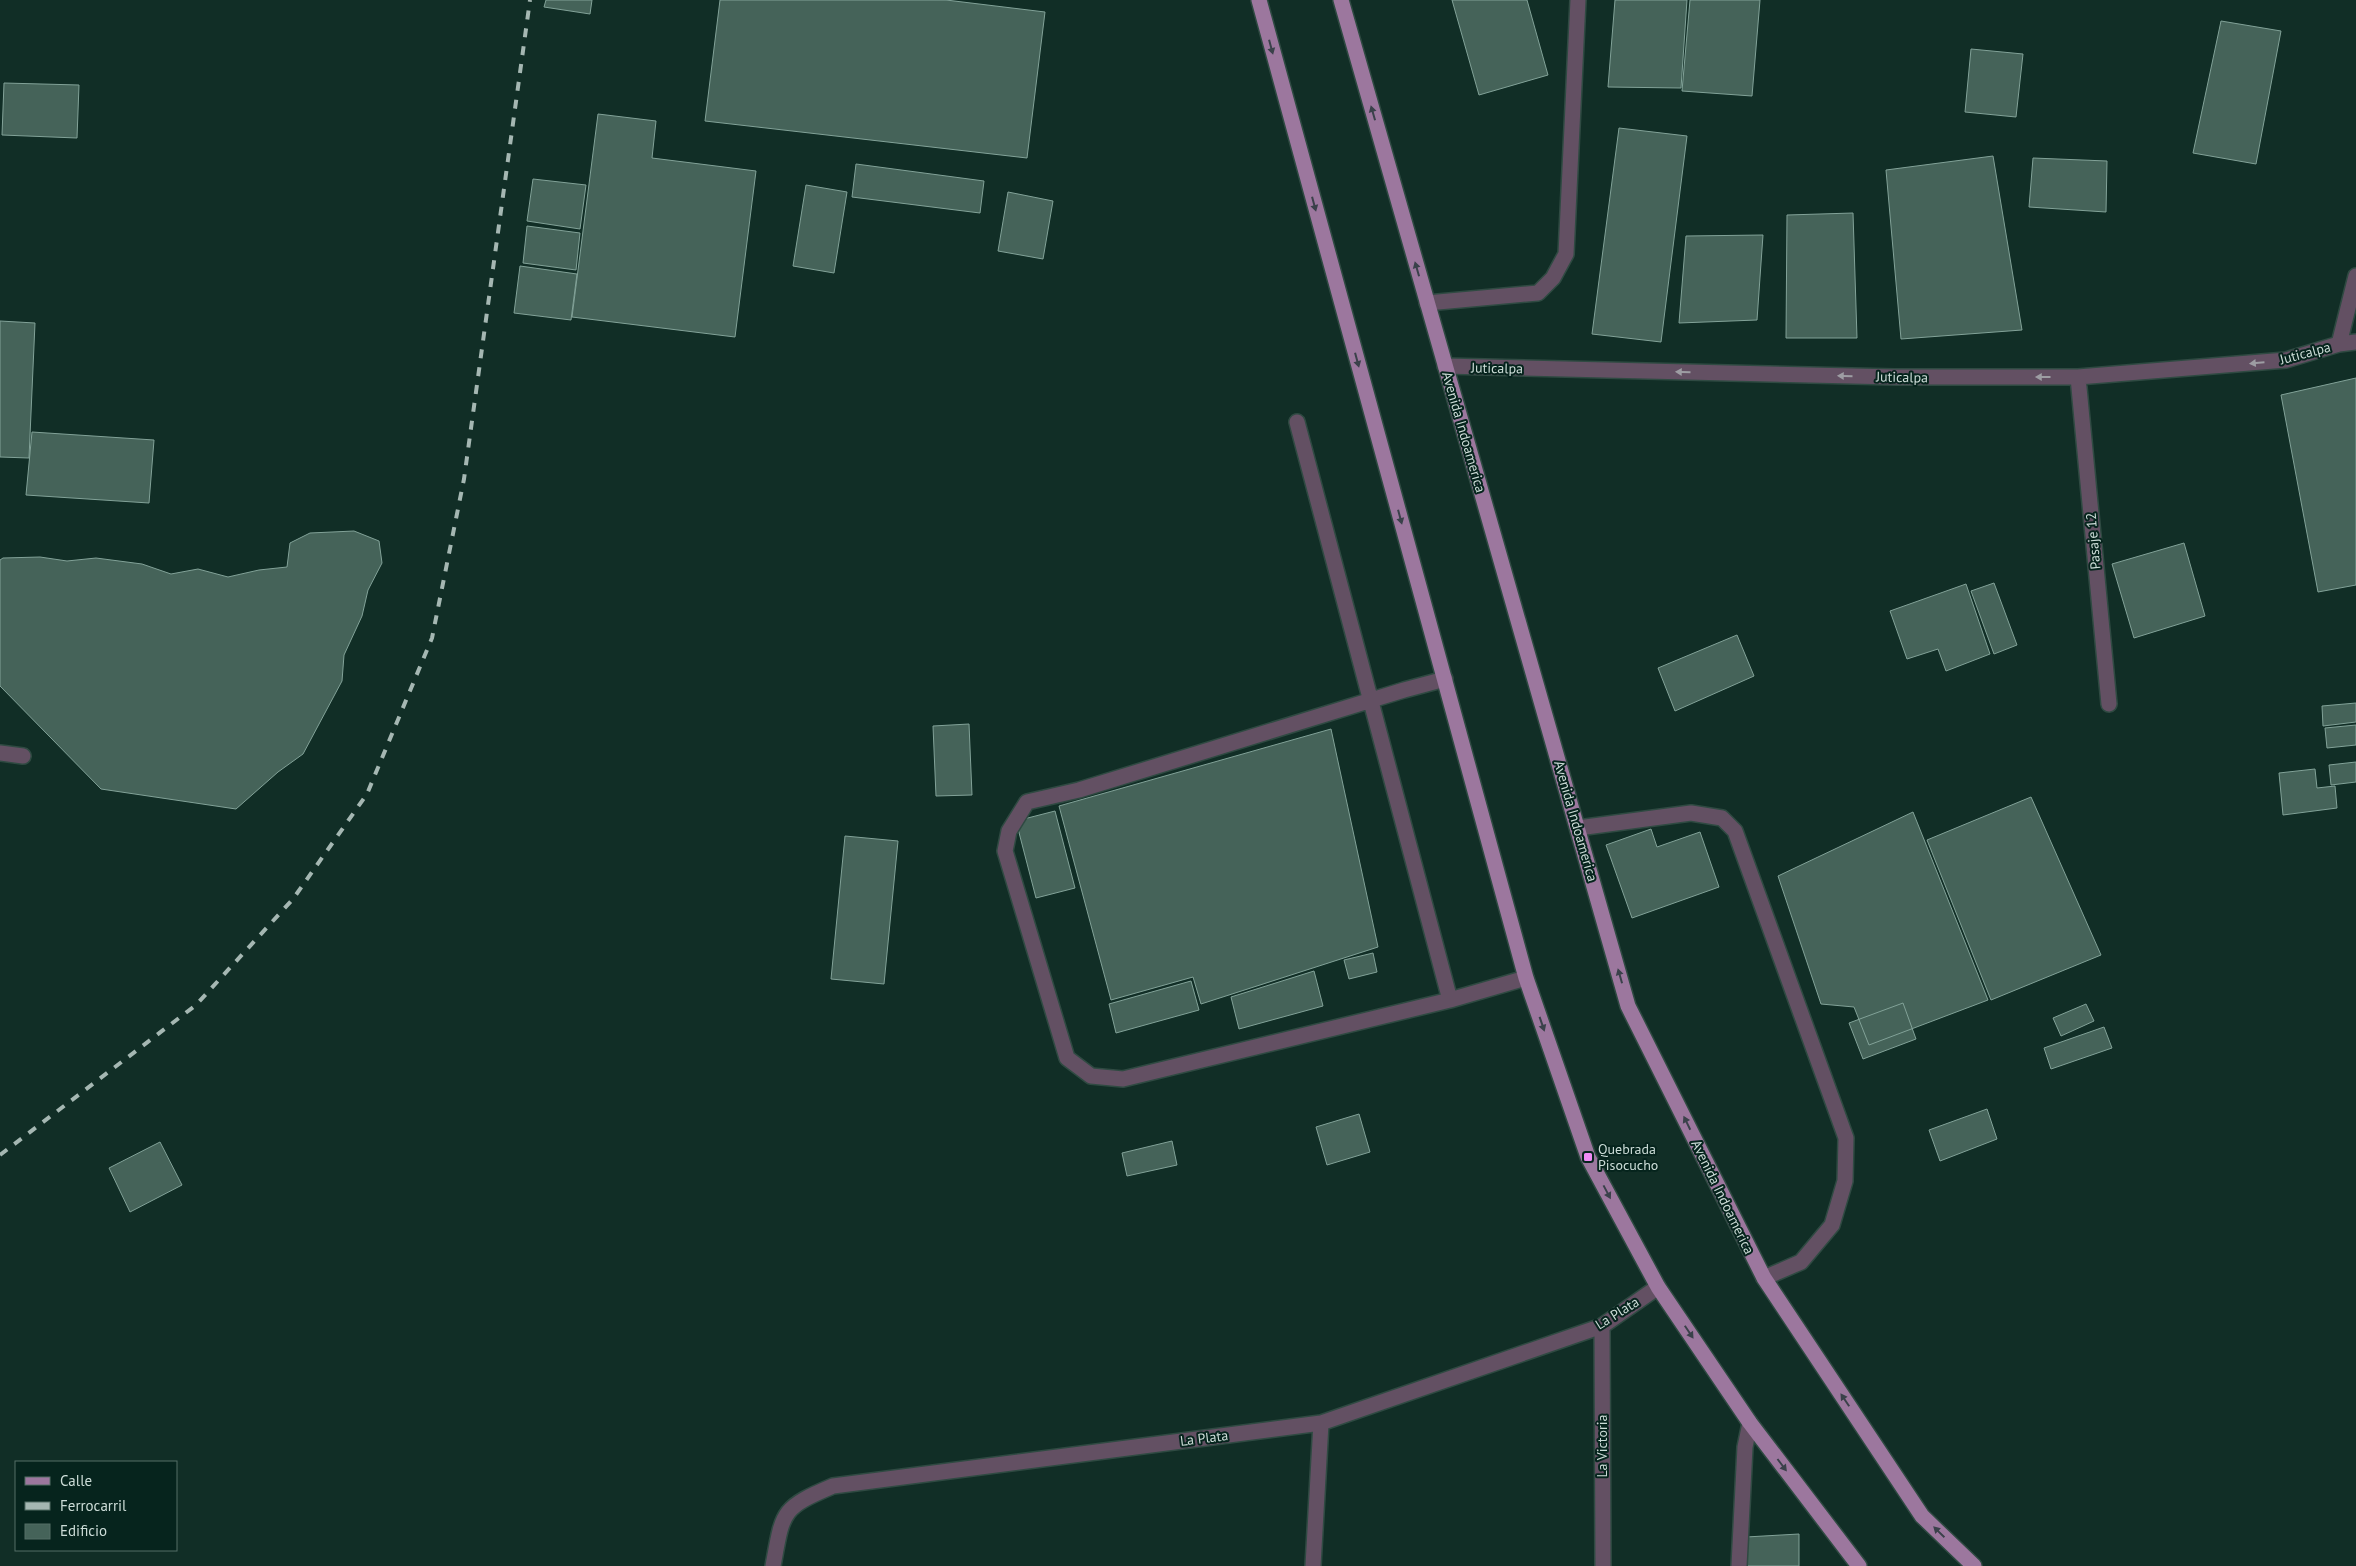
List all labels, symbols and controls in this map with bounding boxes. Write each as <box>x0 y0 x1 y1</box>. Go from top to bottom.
one-way arrow <box>1268 40 1276 55</box>
one-way arrow <box>1369 105 1377 120</box>
one-way arrow <box>1311 196 1319 211</box>
one-way arrow <box>1413 261 1421 276</box>
street label: Juticalpa <box>2277 338 2332 369</box>
one-way arrow <box>1354 353 1362 368</box>
street label: Juticalpa <box>1470 359 1523 377</box>
one-way arrow <box>2249 359 2265 367</box>
one-way arrow <box>1675 368 1691 376</box>
street label: Juticalpa <box>1875 368 1928 386</box>
street label: Avenida Indoamerica <box>1438 369 1490 495</box>
one-way arrow <box>1837 372 1853 380</box>
one-way arrow <box>2035 373 2051 381</box>
one-way arrow <box>1397 510 1405 525</box>
street label: Pasaje 12 <box>2082 512 2104 570</box>
street label: Avenida Indoamerica <box>1550 758 1602 884</box>
one-way arrow <box>1615 968 1623 983</box>
one-way arrow <box>1539 1017 1547 1032</box>
one-way arrow <box>1682 1116 1690 1130</box>
street label: Avenida Indoamerica <box>1688 1137 1759 1257</box>
place label: Quebrada Pisocucho <box>1598 1140 1658 1174</box>
marker: Quebrada Pisocucho <box>1582 1151 1594 1163</box>
one-way arrow <box>1603 1185 1611 1199</box>
street label: La Plata <box>1592 1293 1642 1333</box>
one-way arrow <box>1684 1325 1693 1339</box>
one-way arrow <box>1840 1394 1850 1407</box>
street label: La Victoria <box>1593 1415 1611 1477</box>
street label: La Plata <box>1179 1426 1229 1450</box>
one-way arrow <box>1776 1458 1787 1471</box>
legend <box>15 1461 178 1551</box>
text: Calle <box>60 1471 92 1490</box>
text: Ferrocarril <box>60 1496 127 1515</box>
text: Edificio <box>60 1521 107 1540</box>
one-way arrow <box>1933 1526 1945 1538</box>

